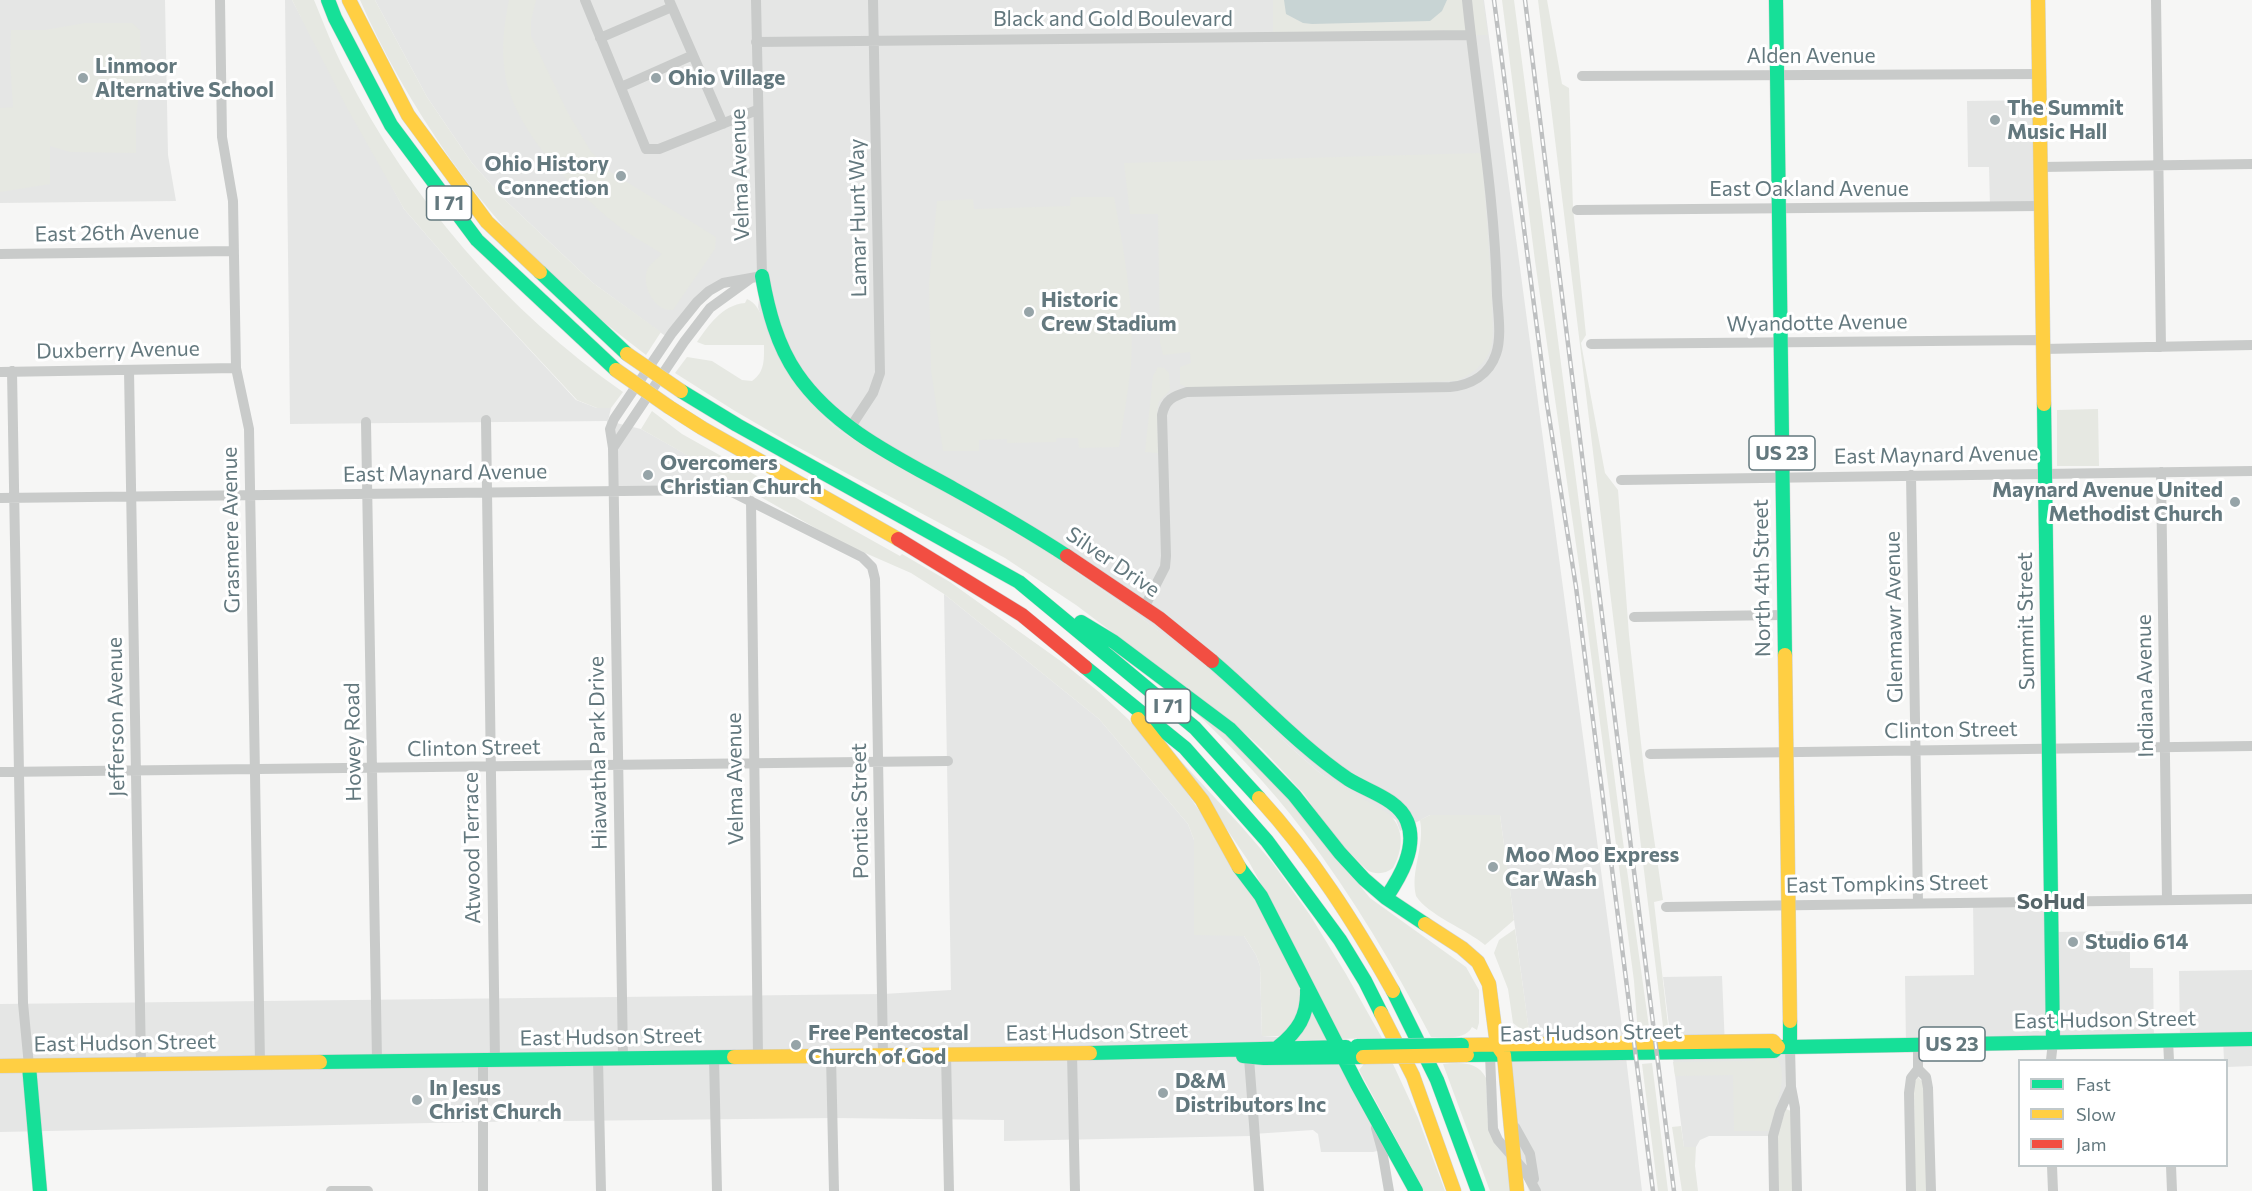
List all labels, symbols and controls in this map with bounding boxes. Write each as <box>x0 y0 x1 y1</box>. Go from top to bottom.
street label: Black and Gold Boulevard <box>993 6 1233 32</box>
street label: Alden Avenue <box>1746 43 1876 69</box>
place label: Linmoor Alternative School <box>95 53 274 103</box>
place label: Ohio Village <box>668 65 785 91</box>
marker: Linmoor Alternative School <box>76 71 90 85</box>
marker: Ohio Village <box>649 71 663 85</box>
place label: The Summit Music Hall <box>2007 95 2124 145</box>
street label: Velma Avenue <box>725 108 755 242</box>
marker: The Summit Music Hall <box>1988 113 2002 127</box>
street label: Lamar Hunt Way <box>844 138 872 298</box>
place label: Ohio History Connection <box>485 151 609 201</box>
marker: Ohio History Connection <box>614 169 628 183</box>
street label: East Oakland Avenue <box>1709 176 1909 202</box>
road number: I 71 <box>426 186 472 220</box>
street label: East 26th Avenue <box>35 219 199 247</box>
place label: Historic Crew Stadium <box>1041 287 1177 337</box>
marker: Historic Crew Stadium <box>1022 305 1036 319</box>
street label: Wyandotte Avenue <box>1726 309 1908 337</box>
street label: Duxberry Avenue <box>36 336 200 364</box>
road number: US 23 <box>1749 436 1815 470</box>
street label: East Maynard Avenue <box>1834 441 2038 469</box>
street label: Grasmere Avenue <box>217 446 245 614</box>
place label: Overcomers Christian Church <box>660 450 822 500</box>
street label: East Maynard Avenue <box>343 459 547 487</box>
marker: Overcomers Christian Church <box>641 468 655 482</box>
place label: Maynard Avenue United Methodist Church <box>1992 477 2223 527</box>
marker: Maynard Avenue United Methodist Church <box>2228 495 2242 509</box>
street label: North 4th Street <box>1748 499 1776 657</box>
street label: Silver Drive <box>1061 521 1165 603</box>
street label: Glenmawr Avenue <box>1880 531 1908 703</box>
street label: Summit Street <box>2012 552 2040 690</box>
street label: Indiana Avenue <box>2131 614 2159 758</box>
street label: Jefferson Avenue <box>102 637 130 797</box>
street label: Hiawatha Park Drive <box>584 656 612 850</box>
street label: Howey Road <box>339 682 367 802</box>
road number: I 71 <box>1146 689 1190 723</box>
street label: Velma Avenue <box>721 712 749 846</box>
street label: Clinton Street <box>1884 716 2018 744</box>
street label: Clinton Street <box>407 734 541 762</box>
street label: Pontiac Street <box>846 743 874 879</box>
street label: Atwood Terrace <box>458 772 486 924</box>
place label: Moo Moo Express Car Wash <box>1505 842 1679 892</box>
marker: Moo Moo Express Car Wash <box>1486 860 1500 874</box>
street label: East Tompkins Street <box>1786 870 1988 898</box>
district label: SoHud <box>2017 889 2085 915</box>
place label: Studio 614 <box>2085 929 2188 955</box>
marker: Studio 614 <box>2066 935 2080 949</box>
street label: East Hudson Street <box>2013 1006 2197 1034</box>
street label: East Hudson Street <box>1005 1018 1189 1046</box>
street label: East Hudson Street <box>1499 1019 1683 1047</box>
place label: Free Pentecostal Church of God <box>808 1020 969 1070</box>
street label: East Hudson Street <box>519 1023 703 1051</box>
road number: US 23 <box>1919 1027 1985 1061</box>
street label: East Hudson Street <box>33 1029 217 1057</box>
marker: Free Pentecostal Church of God <box>789 1038 803 1052</box>
legend <box>2018 1059 2228 1167</box>
place label: D&M Distributors Inc <box>1175 1068 1326 1118</box>
text: Fast <box>2076 1073 2111 1095</box>
place label: In Jesus Christ Church <box>429 1075 562 1125</box>
marker: D&M Distributors Inc <box>1156 1086 1170 1100</box>
marker: In Jesus Christ Church <box>410 1093 424 1107</box>
text: Slow <box>2076 1103 2116 1125</box>
text: Jam <box>2076 1133 2106 1155</box>

